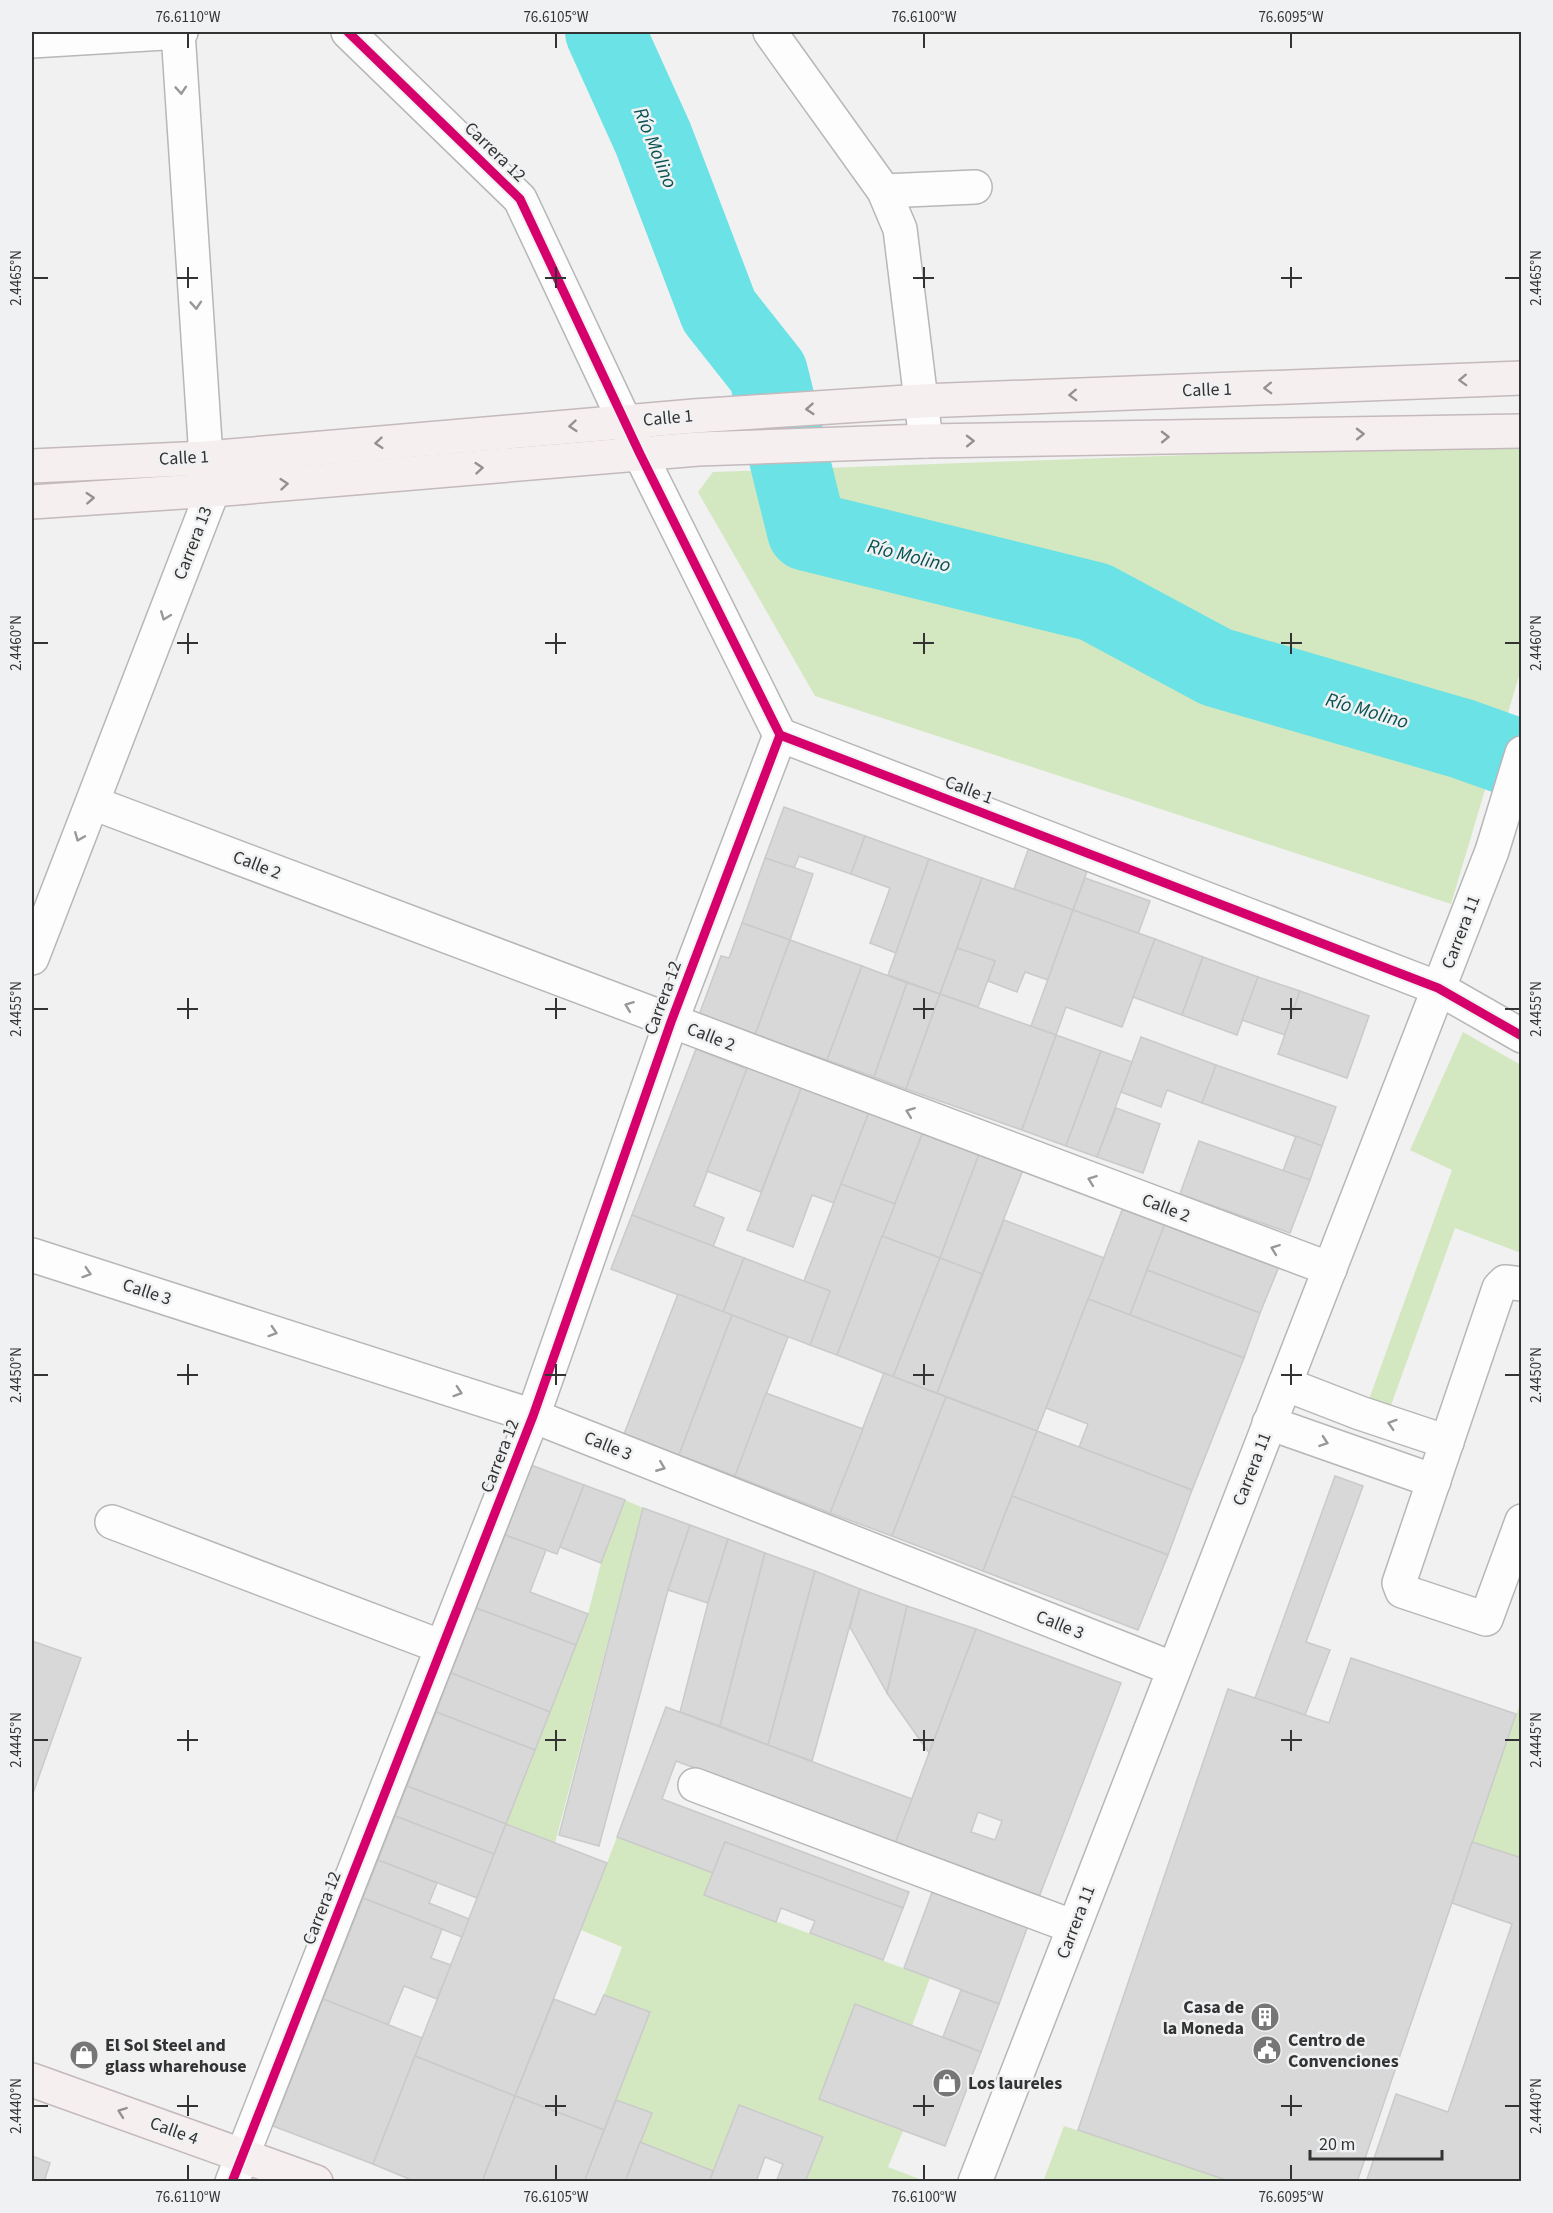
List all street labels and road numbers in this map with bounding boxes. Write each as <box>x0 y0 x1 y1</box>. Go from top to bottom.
street label: Carrera 12 <box>459 116 531 188</box>
street label: Calle 1 <box>1182 377 1232 403</box>
street label: Calle 1 <box>642 403 694 433</box>
street label: Calle 1 <box>158 444 210 472</box>
street label: Carrera 13 <box>168 503 218 583</box>
street label: Calle 1 <box>941 769 997 811</box>
street label: Calle 2 <box>229 844 285 886</box>
street label: Carrera 11 <box>1436 892 1486 972</box>
street label: Carrera 12 <box>638 958 688 1038</box>
street label: Calle 2 <box>683 1016 739 1058</box>
street label: Calle 2 <box>1138 1187 1194 1229</box>
street label: Calle 3 <box>119 1272 175 1312</box>
street label: Carrera 12 <box>475 1416 525 1496</box>
street label: Calle 3 <box>580 1425 636 1467</box>
street label: Carrera 11 <box>1227 1429 1277 1509</box>
street label: Calle 3 <box>1032 1604 1088 1646</box>
street label: Carrera 12 <box>297 1868 347 1948</box>
street label: Carrera 11 <box>1051 1882 1101 1962</box>
street label: Calle 4 <box>146 2111 202 2151</box>

